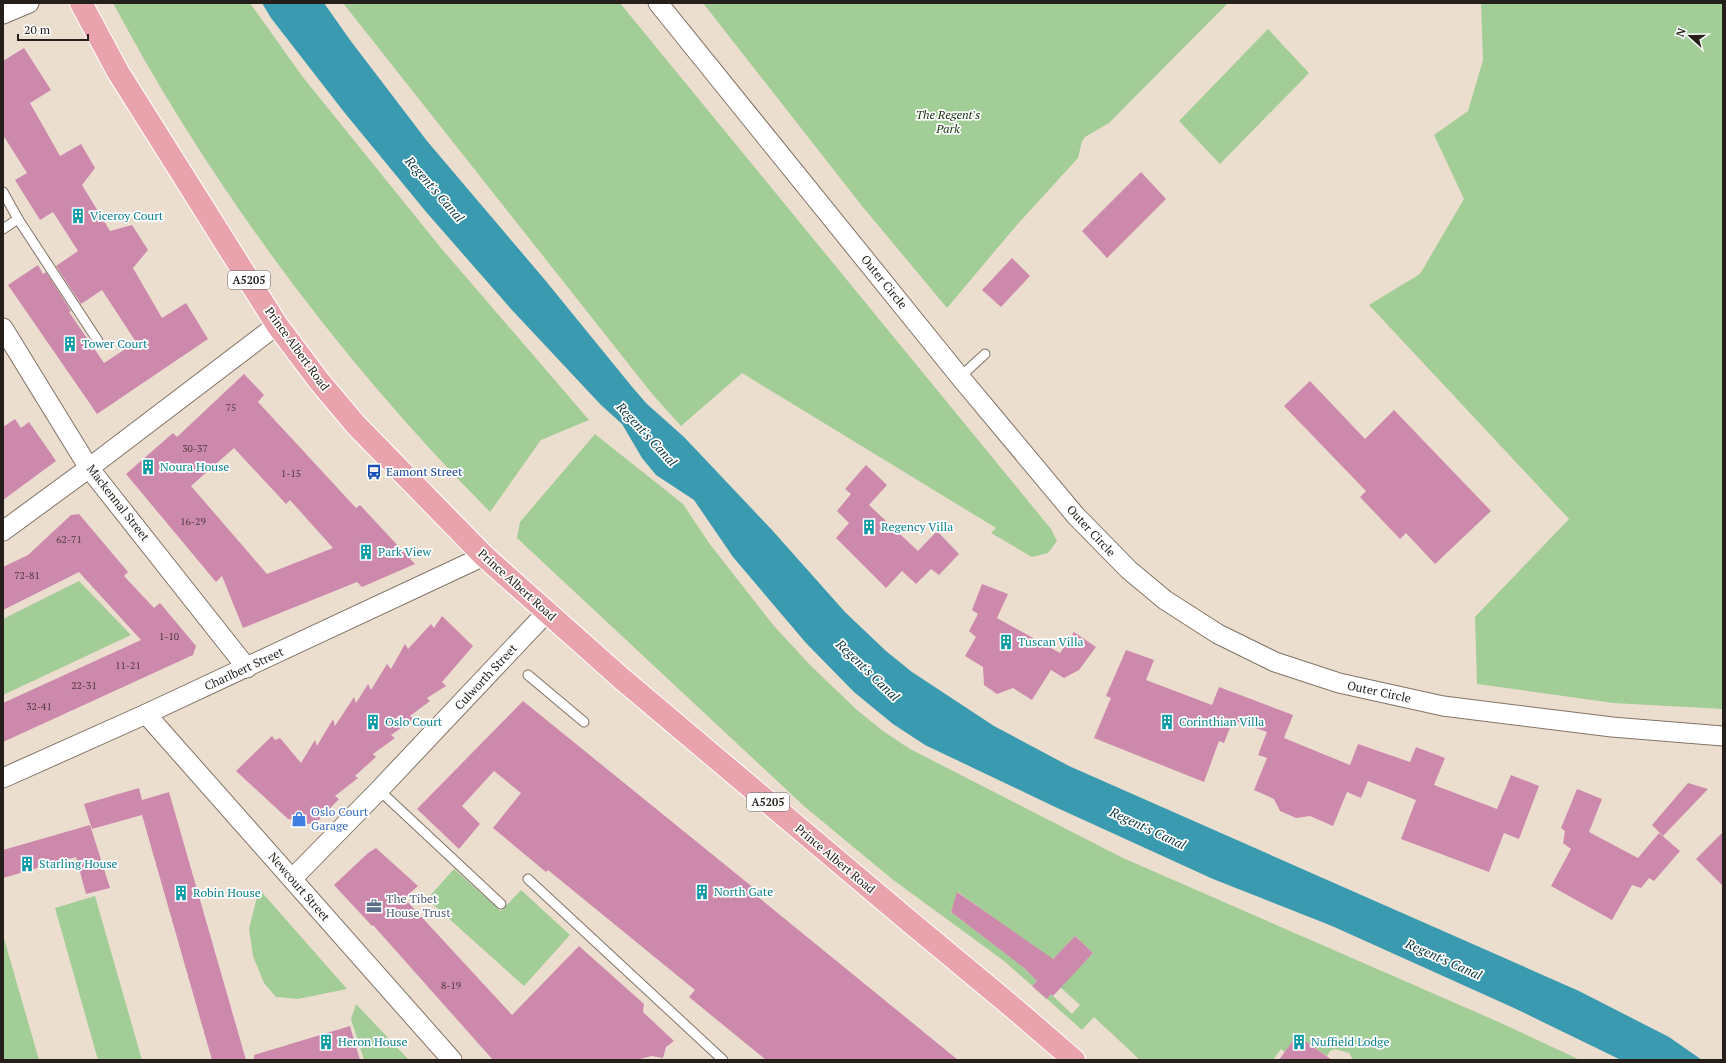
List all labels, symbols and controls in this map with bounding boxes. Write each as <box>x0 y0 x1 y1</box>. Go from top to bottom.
scale bar <box>18 16 88 42</box>
north arrow <box>1670 16 1710 56</box>
text: 20 m <box>24 22 51 37</box>
text: N <box>1673 25 1689 39</box>
park label: The Regent's Park <box>916 107 980 136</box>
water label: Regent's Canal <box>401 151 469 226</box>
building icon: Viceroy Court <box>69 207 87 225</box>
place label: Viceroy Court <box>90 208 164 223</box>
street label: Outer Circle <box>858 252 911 312</box>
road number: A5205 <box>228 271 270 289</box>
street label: Prince Albert Road <box>262 304 333 394</box>
building icon: Tower Court <box>61 335 79 353</box>
place label: Tower Court <box>82 336 148 351</box>
water label: Regent's Canal <box>612 397 682 470</box>
house number: 75 <box>226 401 236 414</box>
house number: 30-37 <box>182 442 208 455</box>
building icon: Noura House <box>139 458 157 476</box>
place label: Noura House <box>160 459 229 474</box>
street label: Mackennal Street <box>84 461 153 544</box>
bus stop icon: Eamont Street <box>365 463 383 481</box>
place label: Eamont Street <box>386 464 463 479</box>
house number: 1-15 <box>281 467 301 480</box>
street label: Outer Circle <box>1064 502 1119 560</box>
house number: 16-29 <box>180 515 206 528</box>
building icon: Regency Villa <box>860 518 878 536</box>
place label: Regency Villa <box>881 519 953 534</box>
house number: 62-71 <box>56 533 82 546</box>
building icon: Park View <box>357 543 375 561</box>
place label: Park View <box>378 544 431 559</box>
street label: Prince Albert Road <box>475 546 560 624</box>
house number: 72-81 <box>14 569 40 582</box>
house number: 1-10 <box>159 630 179 643</box>
building icon: Tuscan Villa <box>997 633 1015 651</box>
water label: Regent's Canal <box>832 634 904 705</box>
place label: Tuscan Villa <box>1018 634 1084 649</box>
street label: Culworth Street <box>451 640 520 713</box>
street label: Charlbert Street <box>202 643 286 693</box>
house number: 11-21 <box>115 659 141 672</box>
street label: Outer Circle <box>1346 677 1412 706</box>
house number: 22-31 <box>71 679 97 692</box>
house number: 32-41 <box>26 700 52 713</box>
building icon: Oslo Court <box>364 713 382 731</box>
building icon: Corinthian Villa <box>1158 713 1176 731</box>
place label: Oslo Court <box>385 714 443 729</box>
place label: Corinthian Villa <box>1179 714 1264 729</box>
road number: A5205 <box>747 793 789 811</box>
water label: Regent's Canal <box>1106 802 1189 854</box>
place label: Oslo Court Garage <box>311 804 369 833</box>
shop icon: Oslo Court Garage <box>290 810 308 828</box>
street label: Prince Albert Road <box>792 821 879 897</box>
street label: Newcourt Street <box>265 849 334 925</box>
building icon: Starling House <box>18 855 36 873</box>
place label: Starling House <box>39 856 118 871</box>
building icon: North Gate <box>693 883 711 901</box>
building icon: Robin House <box>172 884 190 902</box>
place label: North Gate <box>714 884 773 899</box>
place label: Robin House <box>193 885 261 900</box>
place label: The Tibet House Trust <box>386 891 451 920</box>
office icon: The Tibet House Trust <box>365 897 383 915</box>
water label: Regent's Canal <box>1402 934 1485 984</box>
house number: 8-19 <box>441 979 461 992</box>
building icon: Heron House <box>317 1033 335 1051</box>
building icon: Nuffield Lodge <box>1290 1033 1308 1051</box>
place label: Heron House <box>338 1034 408 1049</box>
place label: Nuffield Lodge <box>1311 1034 1389 1049</box>

